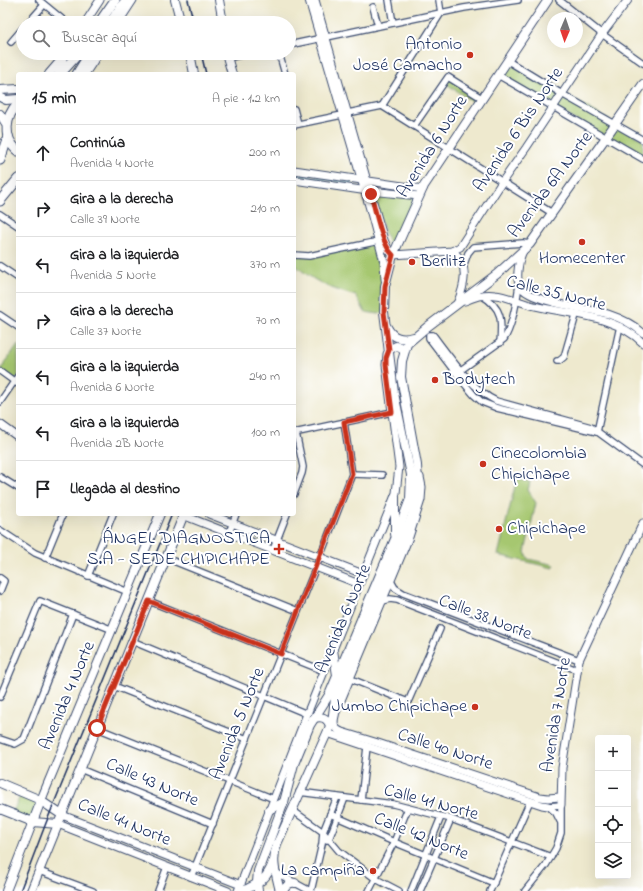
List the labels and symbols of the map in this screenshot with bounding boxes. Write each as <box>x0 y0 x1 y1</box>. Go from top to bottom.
north arrow <box>547 12 583 48</box>
place label: Antonio José Camacho <box>353 32 462 79</box>
marker: Antonio José Camacho <box>465 50 475 60</box>
street label: Avenida 6 Bis Norte <box>467 62 571 198</box>
street label: Avenida 6 Norte <box>391 90 475 203</box>
street label: Avenida 6A Norte <box>502 125 600 244</box>
route end <box>362 185 380 203</box>
marker: Homecenter <box>577 237 587 247</box>
place label: Homecenter <box>539 246 626 272</box>
place label: Berlitz <box>419 249 466 275</box>
marker: Berlitz <box>407 257 417 267</box>
street label: Calle 35 Norte <box>504 269 609 319</box>
place label: Bodytech <box>442 367 515 393</box>
marker: Bodytech <box>430 375 440 385</box>
place label: Cinecolombia Chipichape <box>491 441 587 488</box>
marker: Cinecolombia Chipichape <box>478 459 488 469</box>
place label: Chipichape <box>507 516 587 542</box>
marker: Chipichape <box>494 524 504 534</box>
place label: ÁNGEL DIAGNOSTICA S.A - SEDE CHIPICHAPE <box>87 526 270 573</box>
marker: ÁNGEL DIAGNOSTICA S.A - SEDE CHIPICHAPE <box>273 543 285 555</box>
street label: Avenida 6 Norte <box>309 559 379 678</box>
street label: Calle 38 Norte <box>435 588 536 648</box>
street label: Avenida 4 Norte <box>33 637 103 755</box>
street label: Avenida 7 Norte <box>535 655 579 774</box>
street label: Avenida 5 Norte <box>204 663 273 784</box>
place label: Jumbo Chipichape <box>332 694 468 720</box>
marker: Jumbo Chipichape <box>470 702 480 712</box>
route start <box>88 719 106 737</box>
street label: Calle 40 Norte <box>394 722 497 778</box>
street label: Calle 43 Norte <box>101 752 203 815</box>
street label: Calle 41 Norte <box>381 778 482 828</box>
street label: Calle 44 Norte <box>73 792 176 854</box>
street label: Calle 42 Norte <box>370 806 473 868</box>
place label: La campiña <box>281 858 365 884</box>
marker: La campiña <box>368 866 378 876</box>

